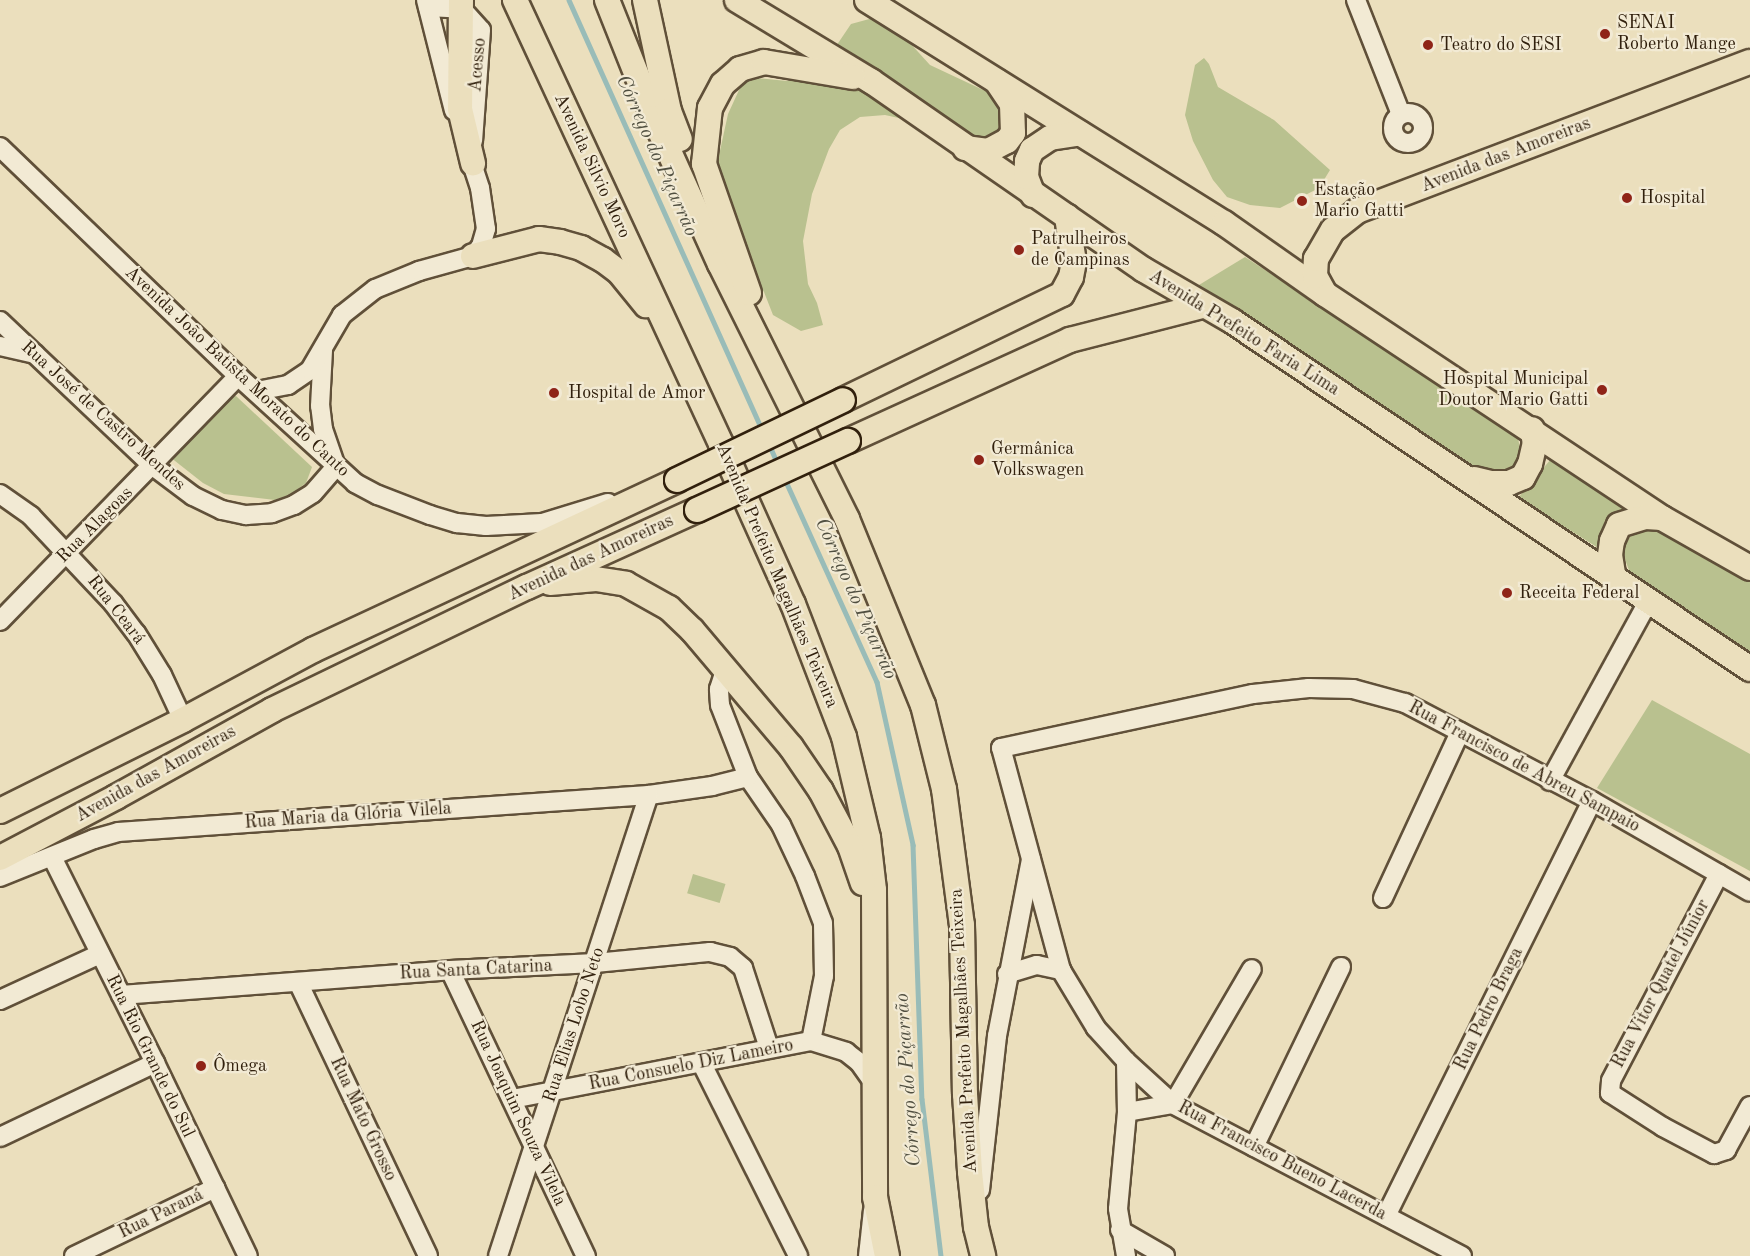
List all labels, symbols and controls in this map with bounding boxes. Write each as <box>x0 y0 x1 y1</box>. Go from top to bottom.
place label: SENAI Roberto Mange <box>1617 13 1736 56</box>
marker: SENAI Roberto Mange <box>1598 27 1612 41</box>
place label: Teatro do SESI <box>1440 34 1562 56</box>
street label: Acesso <box>465 37 491 93</box>
marker: Teatro do SESI <box>1421 38 1435 52</box>
water label: Córrego do Piçarrão <box>610 72 702 240</box>
street label: Avenida Silvio Moro <box>549 90 635 242</box>
street label: Avenida das Amoreiras <box>1418 113 1594 197</box>
place label: Estação Mario Gatti <box>1314 180 1403 222</box>
place label: Hospital <box>1640 187 1705 209</box>
marker: Hospital <box>1618 189 1636 207</box>
marker: Estação Mario Gatti <box>1295 194 1309 208</box>
place label: Patrulheiros de Campinas <box>1031 229 1130 272</box>
marker: Patrulheiros de Campinas <box>1012 243 1026 257</box>
street label: Avenida João Batista Morato do Canto <box>120 262 354 482</box>
street label: Avenida Prefeito Faria Lima <box>1145 265 1343 401</box>
street label: Rua José de Castro Mendes <box>16 336 190 496</box>
place label: Hospital Municipal Doutor Mario Gatti <box>1438 369 1588 412</box>
marker: Hospital Municipal Doutor Mario Gatti <box>1593 381 1611 399</box>
place label: Hospital de Amor <box>568 382 705 404</box>
marker: Hospital de Amor <box>545 384 563 402</box>
place label: Germânica Volkswagen <box>991 439 1084 482</box>
street label: Avenida Prefeito Magalhães Teixeira <box>711 441 843 711</box>
marker: Germânica Volkswagen <box>972 453 986 467</box>
street label: Rua Alagoas <box>52 482 138 568</box>
street label: Avenida das Amoreiras <box>505 510 677 606</box>
water label: Córrego do Piçarrão <box>809 515 901 683</box>
street label: Rua Ceará <box>82 571 150 649</box>
place label: Receita Federal <box>1519 582 1639 604</box>
marker: Receita Federal <box>1500 586 1514 600</box>
street label: Rua Francisco de Abreu Sampaio <box>1404 697 1644 837</box>
street label: Avenida das Amoreiras <box>72 721 240 827</box>
street label: Rua Maria da Glória Vilela <box>244 798 452 834</box>
street label: Avenida Prefeito Magalhães Teixeira <box>946 888 982 1174</box>
street label: Rua Vitor Quatel Júnior <box>1607 896 1715 1072</box>
street label: Rua Pedro Braga <box>1450 944 1528 1074</box>
street label: Rua Elias Lobo Neto <box>539 945 609 1105</box>
street label: Rua Santa Catarina <box>399 955 553 985</box>
street label: Rua Rio Grande do Sul <box>101 971 199 1141</box>
water label: Córrego do Piçarrão <box>891 992 927 1168</box>
street label: Rua Joaquim Souza Vilela <box>465 1016 571 1210</box>
street label: Rua Consuelo Diz Lameiro <box>587 1035 795 1095</box>
street label: Rua Mato Grosso <box>325 1053 401 1185</box>
place label: Ômega <box>213 1055 267 1077</box>
marker: Ômega <box>194 1059 208 1073</box>
street label: Rua Francisco Bueno Lacerda <box>1174 1097 1390 1225</box>
street label: Rua Paraná <box>115 1184 207 1244</box>

